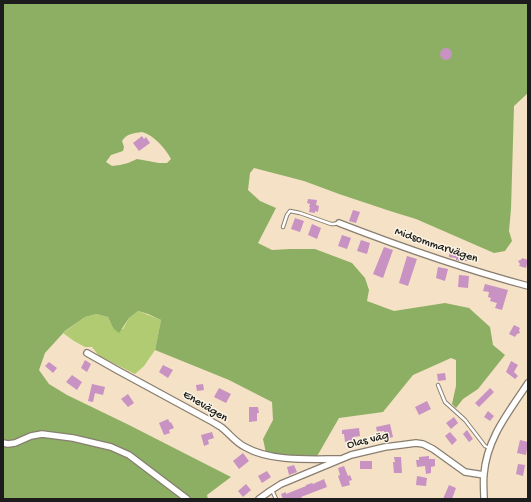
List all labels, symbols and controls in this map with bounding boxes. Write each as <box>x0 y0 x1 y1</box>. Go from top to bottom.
street label: Midsommarvägen <box>392 225 480 267</box>
street label: Enevägen <box>180 388 230 426</box>
street label: Olas väg <box>346 429 390 453</box>

